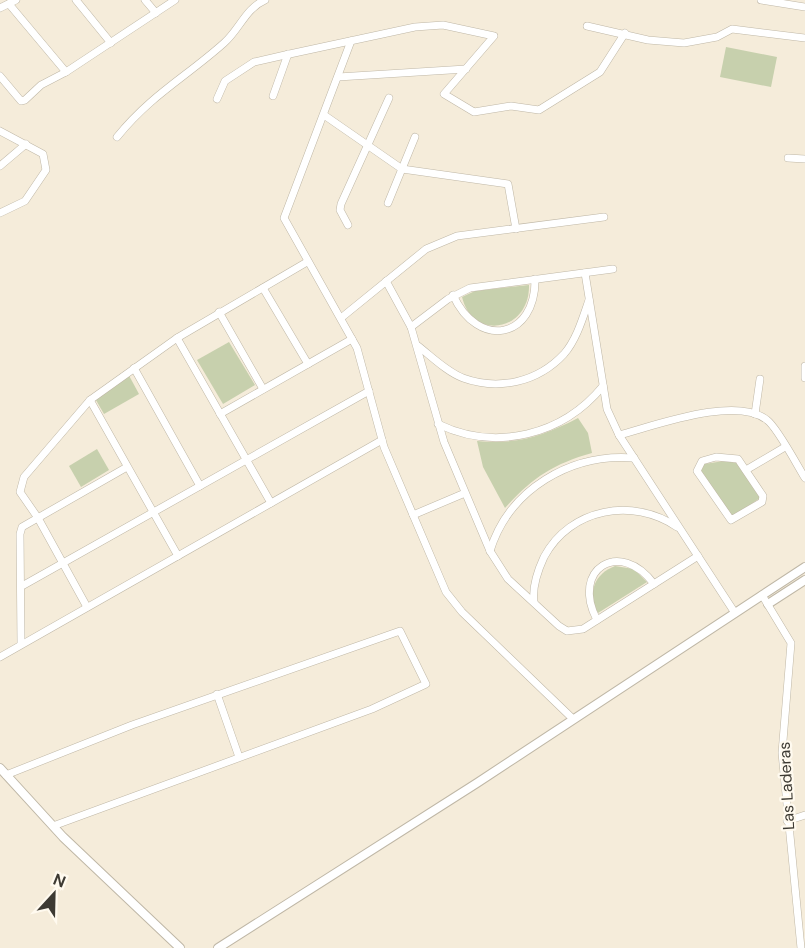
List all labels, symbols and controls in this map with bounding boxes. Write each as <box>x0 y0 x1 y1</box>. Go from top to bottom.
street label: Las Laderas <box>774 741 799 831</box>
north arrow <box>24 864 84 924</box>
text: N <box>50 869 69 892</box>

